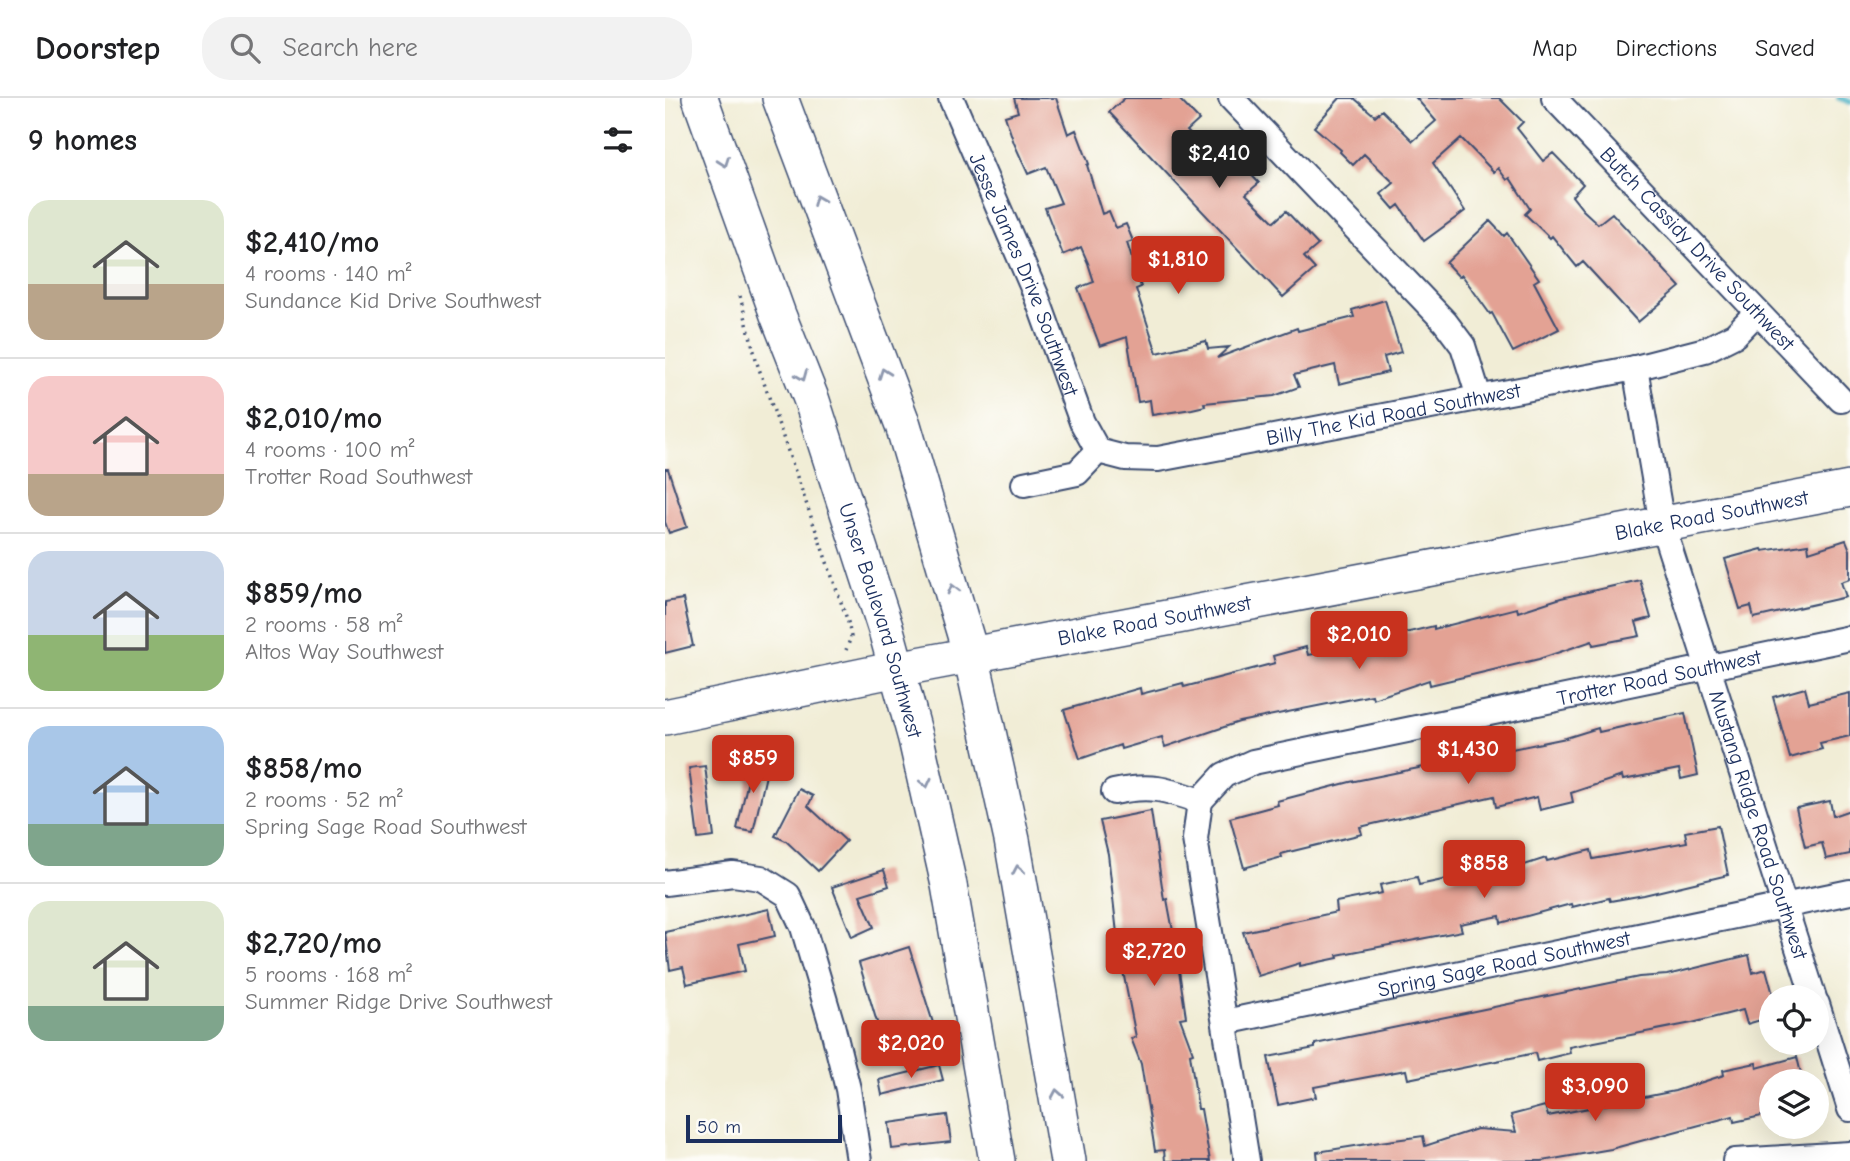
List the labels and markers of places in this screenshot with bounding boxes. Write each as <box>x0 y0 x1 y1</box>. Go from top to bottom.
pin: $2,410 <box>1162 130 1276 190</box>
pin: $1,810 <box>1121 236 1235 296</box>
pin: $2,010 <box>1302 612 1416 671</box>
pin: $1,430 <box>1411 726 1525 786</box>
pin: $859 <box>712 736 794 795</box>
pin: $858 <box>1443 840 1525 900</box>
pin: $2,720 <box>1097 928 1211 988</box>
pin: $2,020 <box>854 1020 968 1080</box>
pin: $3,090 <box>1538 1063 1652 1123</box>

